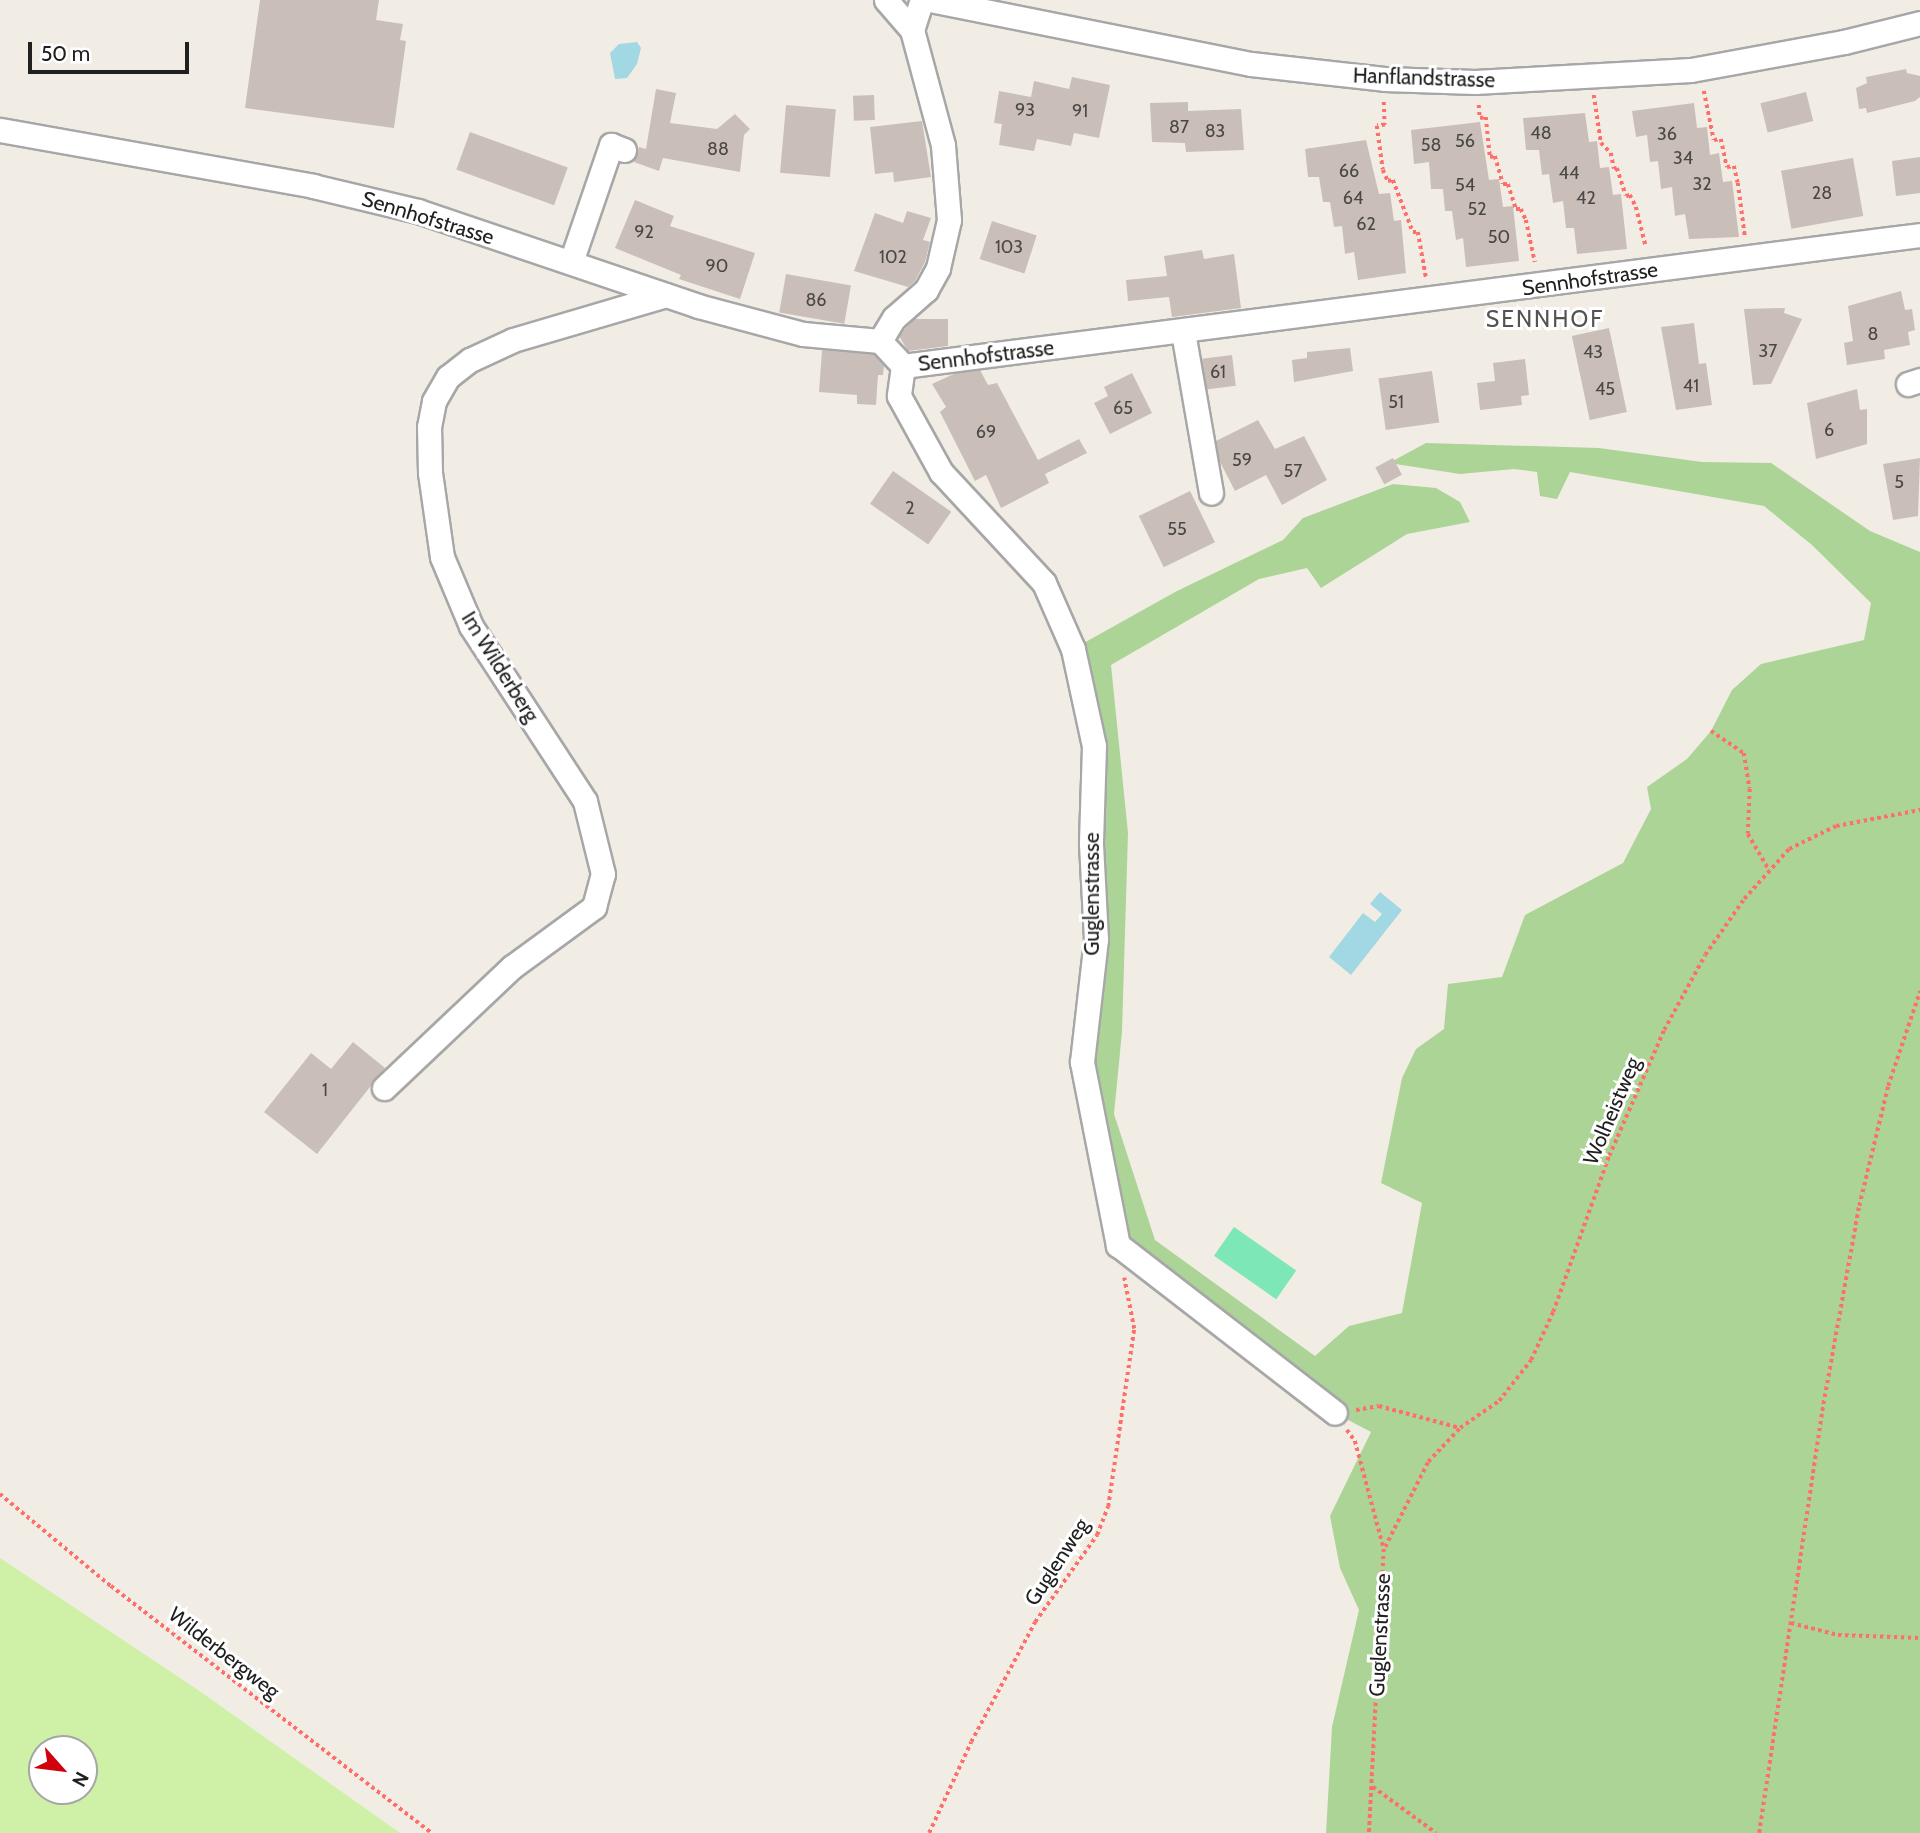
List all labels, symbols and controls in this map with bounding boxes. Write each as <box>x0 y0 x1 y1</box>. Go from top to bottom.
scale bar <box>32 28 192 72</box>
text: 50 m <box>41 41 90 66</box>
street label: Hanflandstrasse <box>1353 63 1495 93</box>
house number: 93 <box>1015 99 1035 121</box>
house number: 91 <box>1072 100 1088 122</box>
house number: 87 <box>1169 116 1189 138</box>
house number: 83 <box>1205 120 1225 142</box>
house number: 48 <box>1530 122 1552 144</box>
house number: 36 <box>1657 123 1677 145</box>
house number: 56 <box>1455 130 1475 152</box>
house number: 58 <box>1421 134 1441 156</box>
house number: 88 <box>707 138 729 160</box>
house number: 34 <box>1673 147 1693 169</box>
house number: 66 <box>1339 160 1359 182</box>
house number: 44 <box>1559 162 1579 184</box>
house number: 32 <box>1692 173 1712 195</box>
house number: 54 <box>1455 174 1475 196</box>
house number: 28 <box>1812 182 1832 204</box>
street label: Sennhofstrasse <box>359 186 497 250</box>
house number: 64 <box>1343 187 1363 209</box>
house number: 42 <box>1576 187 1596 209</box>
house number: 52 <box>1467 198 1487 220</box>
house number: 62 <box>1356 213 1376 235</box>
house number: 92 <box>634 221 654 243</box>
house number: 50 <box>1488 226 1510 248</box>
house number: 103 <box>995 236 1023 258</box>
house number: 102 <box>879 246 907 268</box>
house number: 90 <box>706 255 728 277</box>
street label: Sennhofstrasse <box>1521 257 1659 301</box>
house number: 86 <box>805 289 827 311</box>
district label: SENNHOF <box>1487 305 1603 333</box>
house number: 8 <box>1868 323 1878 345</box>
street label: Sennhofstrasse <box>917 335 1055 377</box>
house number: 37 <box>1759 340 1777 362</box>
house number: 43 <box>1583 341 1603 363</box>
house number: 61 <box>1210 361 1226 383</box>
house number: 41 <box>1683 375 1699 397</box>
house number: 45 <box>1595 378 1615 400</box>
house number: 51 <box>1388 391 1404 413</box>
house number: 65 <box>1113 397 1133 419</box>
house number: 6 <box>1824 419 1834 441</box>
house number: 69 <box>976 421 996 443</box>
house number: 59 <box>1232 449 1252 471</box>
house number: 57 <box>1284 460 1302 482</box>
house number: 5 <box>1894 471 1904 493</box>
house number: 2 <box>905 497 915 519</box>
house number: 55 <box>1167 518 1187 540</box>
street label: Im Wilderberg <box>456 607 544 727</box>
street label: Guglenstrasse <box>1079 832 1105 956</box>
street label: Wolheistweg <box>1578 1053 1646 1169</box>
house number: 1 <box>322 1079 328 1101</box>
street label: Guglenweg <box>1019 1514 1095 1610</box>
street label: Guglenstrasse <box>1364 1573 1396 1697</box>
street label: Wilderbergweg <box>164 1602 284 1704</box>
north arrow <box>28 1735 98 1805</box>
text: N <box>67 1768 94 1790</box>

